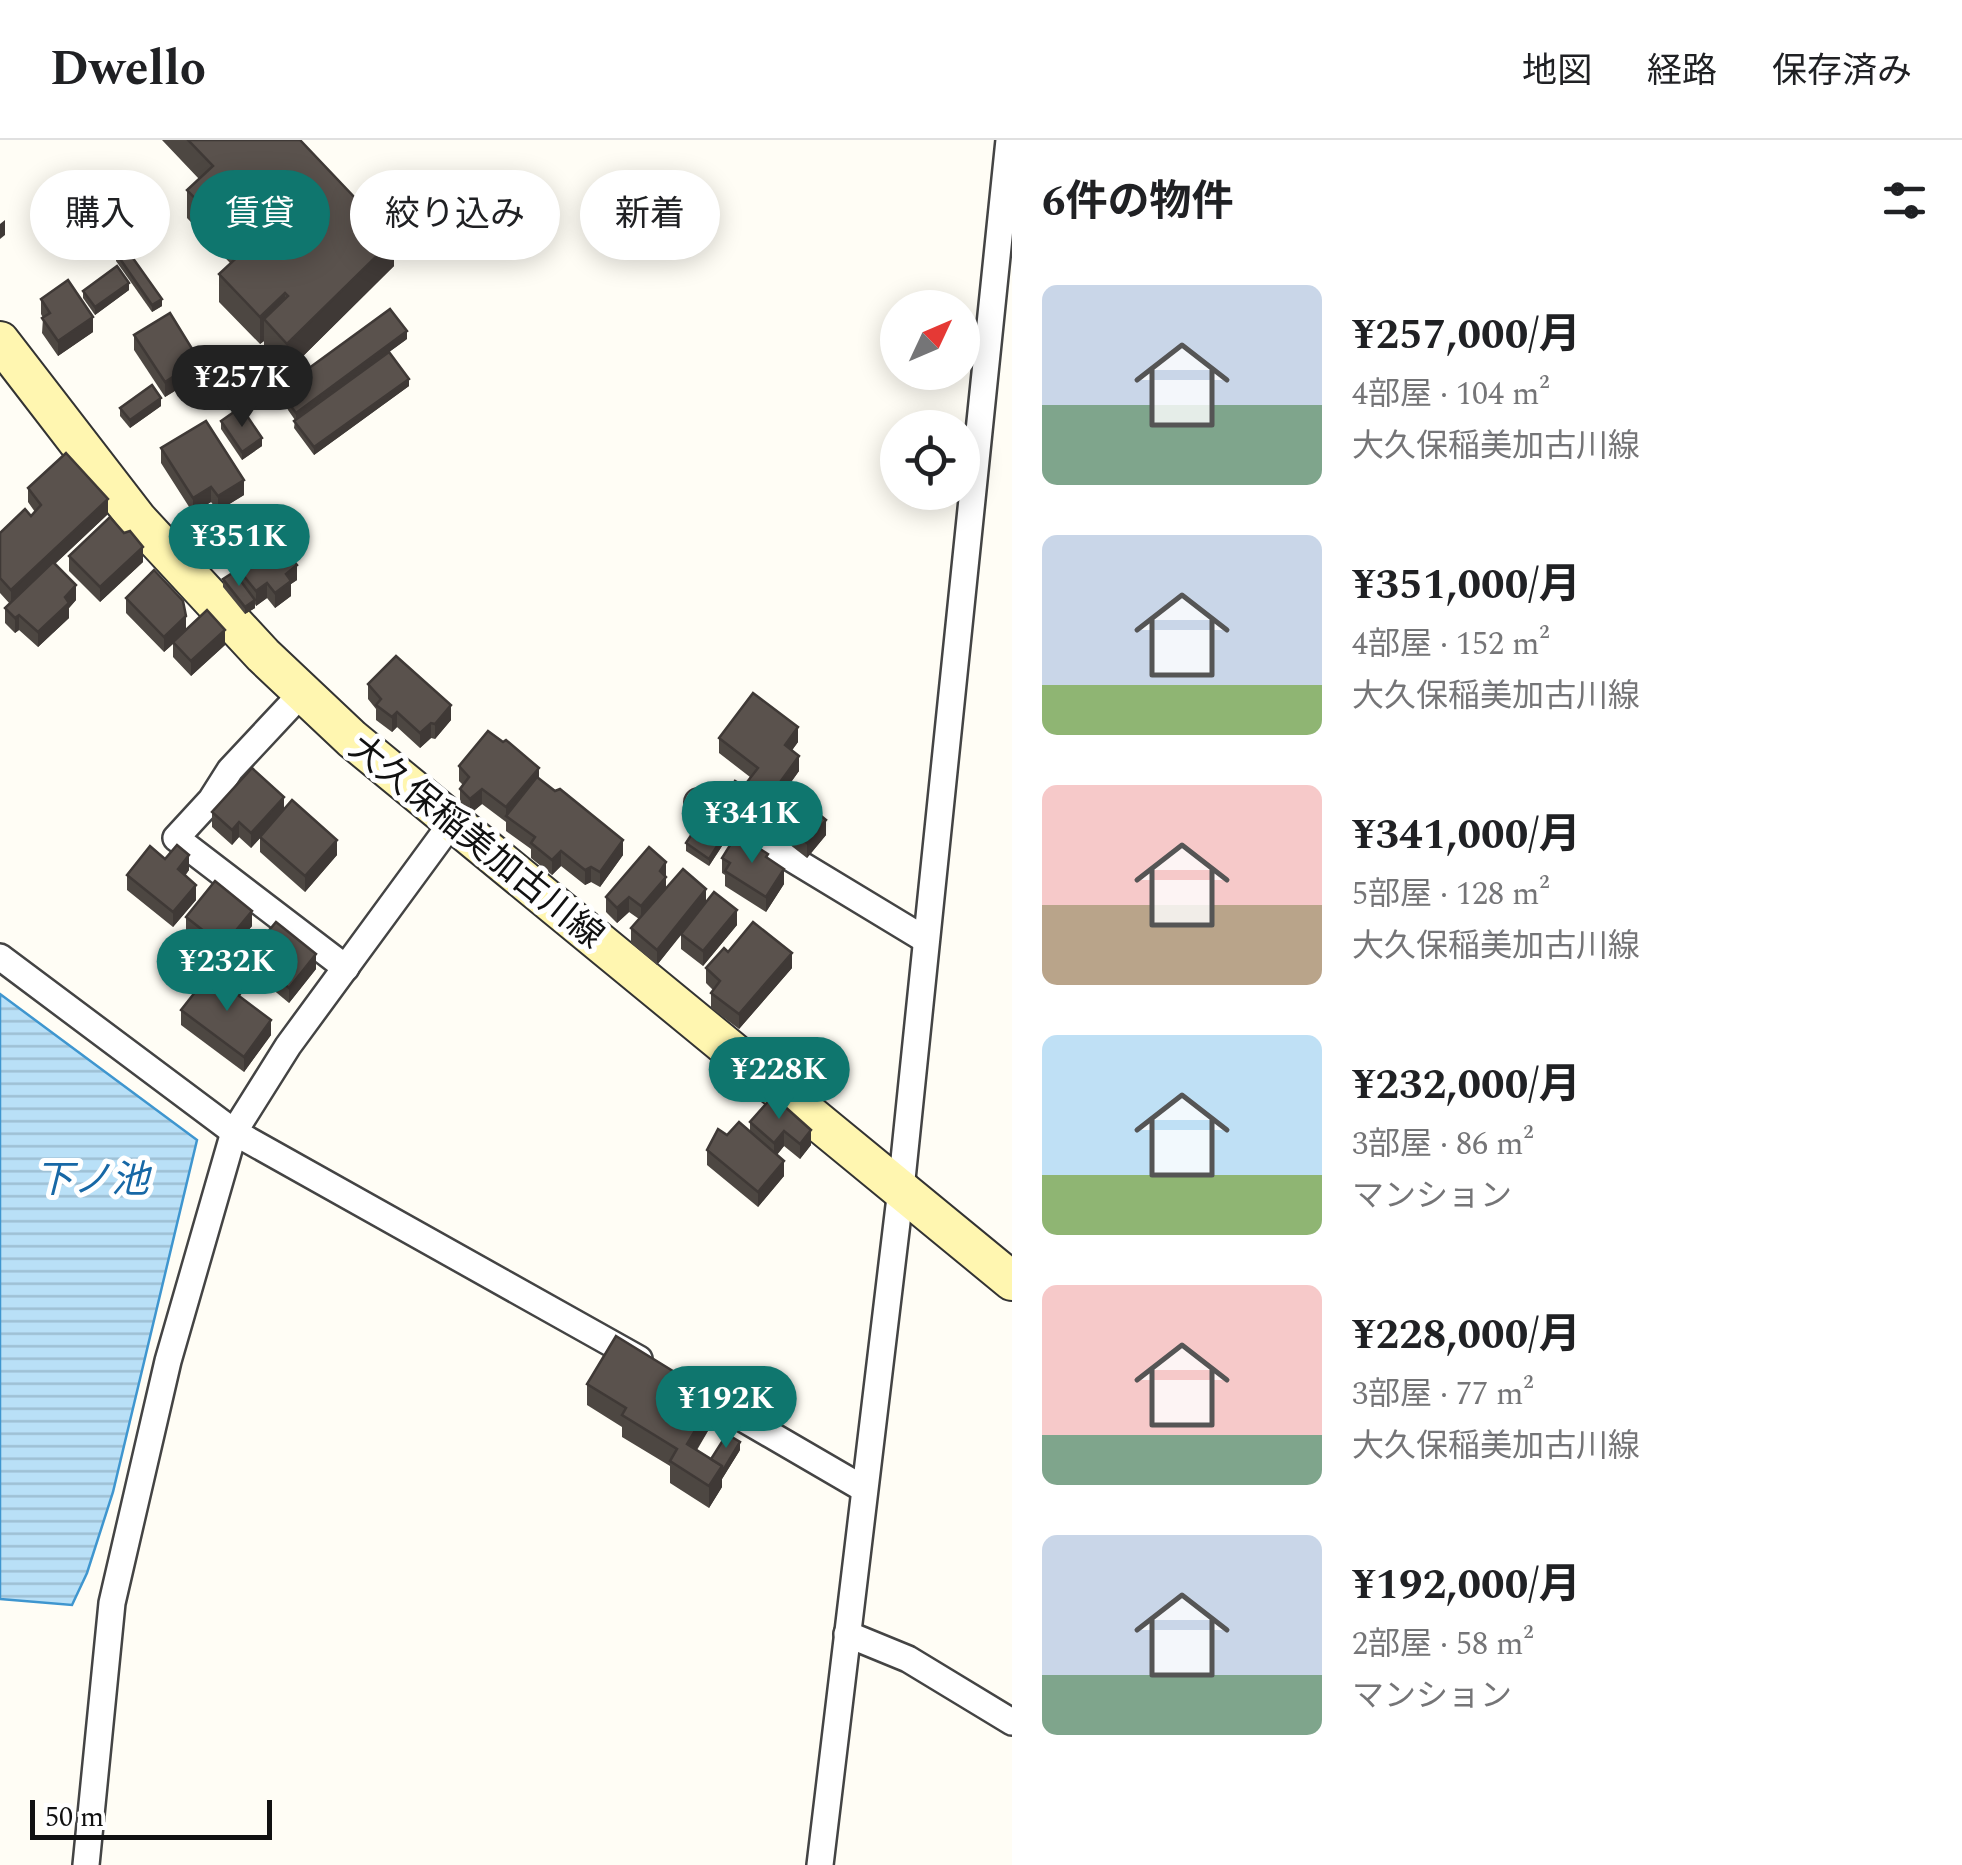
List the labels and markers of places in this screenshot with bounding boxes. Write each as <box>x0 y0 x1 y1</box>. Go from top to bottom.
pin: ¥257K <box>172 345 312 430</box>
pin: ¥351K <box>169 504 309 589</box>
pin: ¥341K <box>682 781 822 866</box>
pin: ¥232K <box>157 929 297 1014</box>
pin: ¥228K <box>709 1037 849 1122</box>
pin: ¥192K <box>656 1366 796 1451</box>

